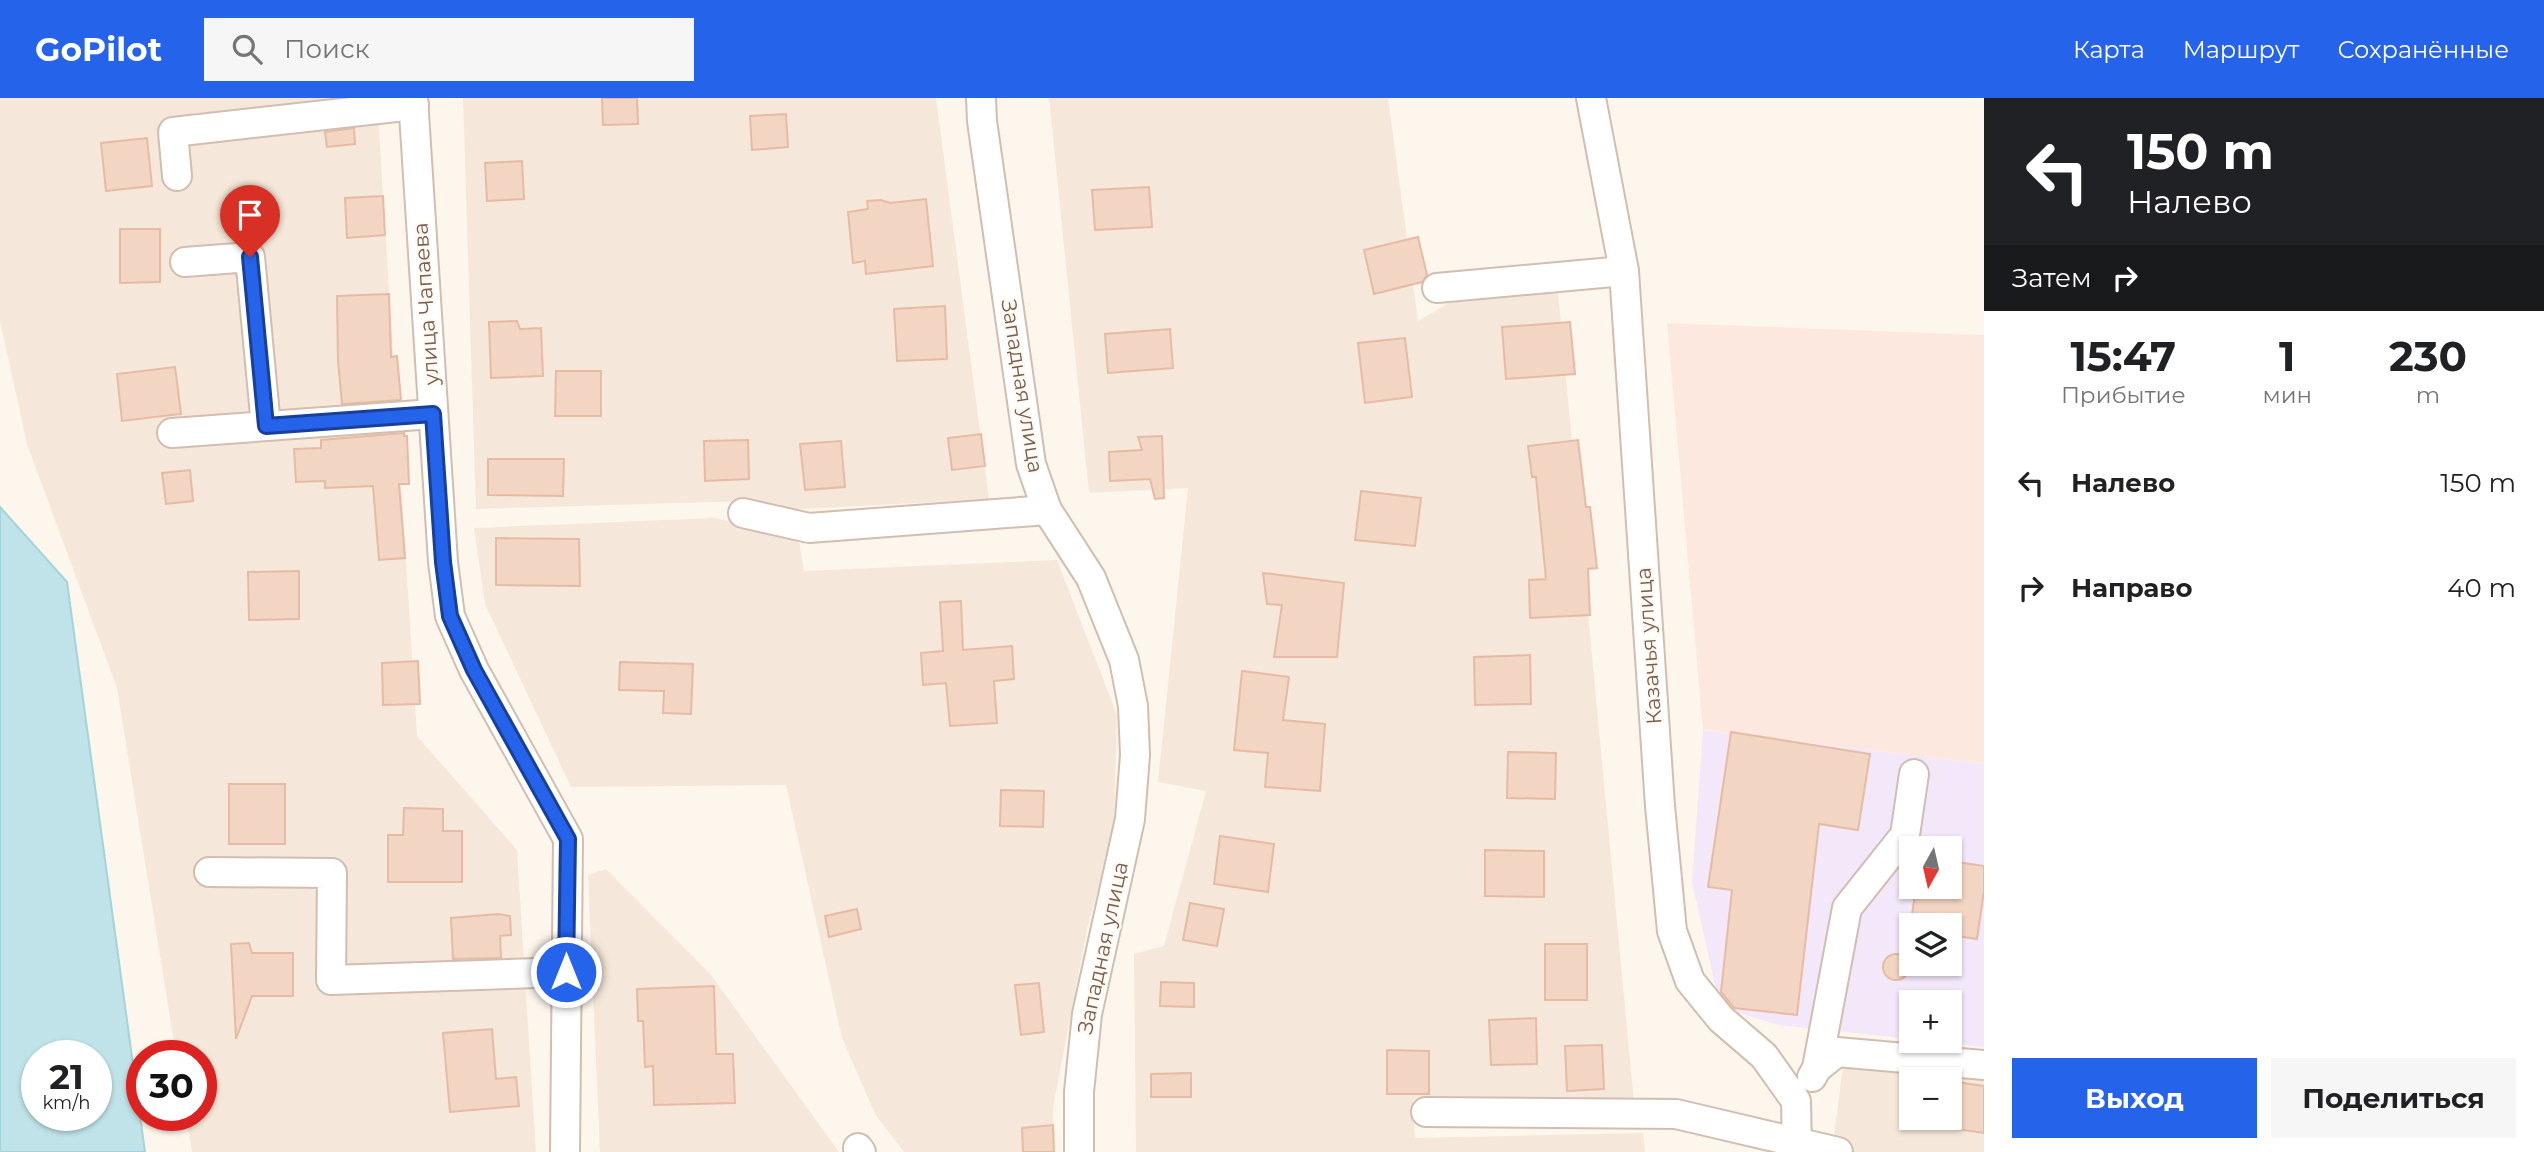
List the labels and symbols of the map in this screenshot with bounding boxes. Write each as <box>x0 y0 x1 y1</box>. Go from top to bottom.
pin <box>220 185 280 257</box>
street label: улица Чапаева <box>407 222 444 387</box>
street label: Западная улица <box>996 297 1049 475</box>
street label: Казачья улица <box>1631 567 1666 725</box>
north arrow <box>1899 836 1962 900</box>
street label: Западная улица <box>1072 859 1133 1036</box>
position arrow <box>529 935 603 1009</box>
speed limit sign: 30 <box>126 1040 217 1131</box>

